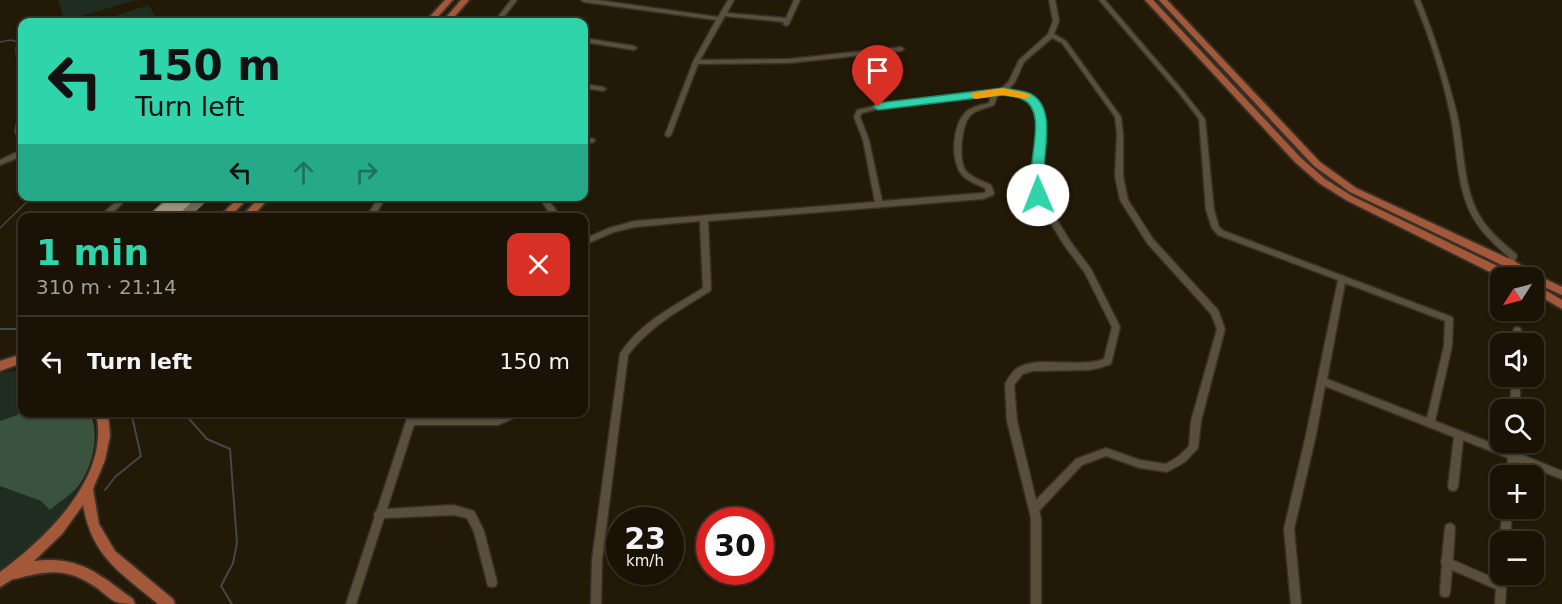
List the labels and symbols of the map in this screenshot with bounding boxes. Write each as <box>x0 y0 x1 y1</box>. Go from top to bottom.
pin <box>852 45 903 107</box>
position arrow <box>1006 163 1070 227</box>
north arrow <box>1490 267 1544 321</box>
speed limit sign: 30 <box>696 507 774 585</box>

